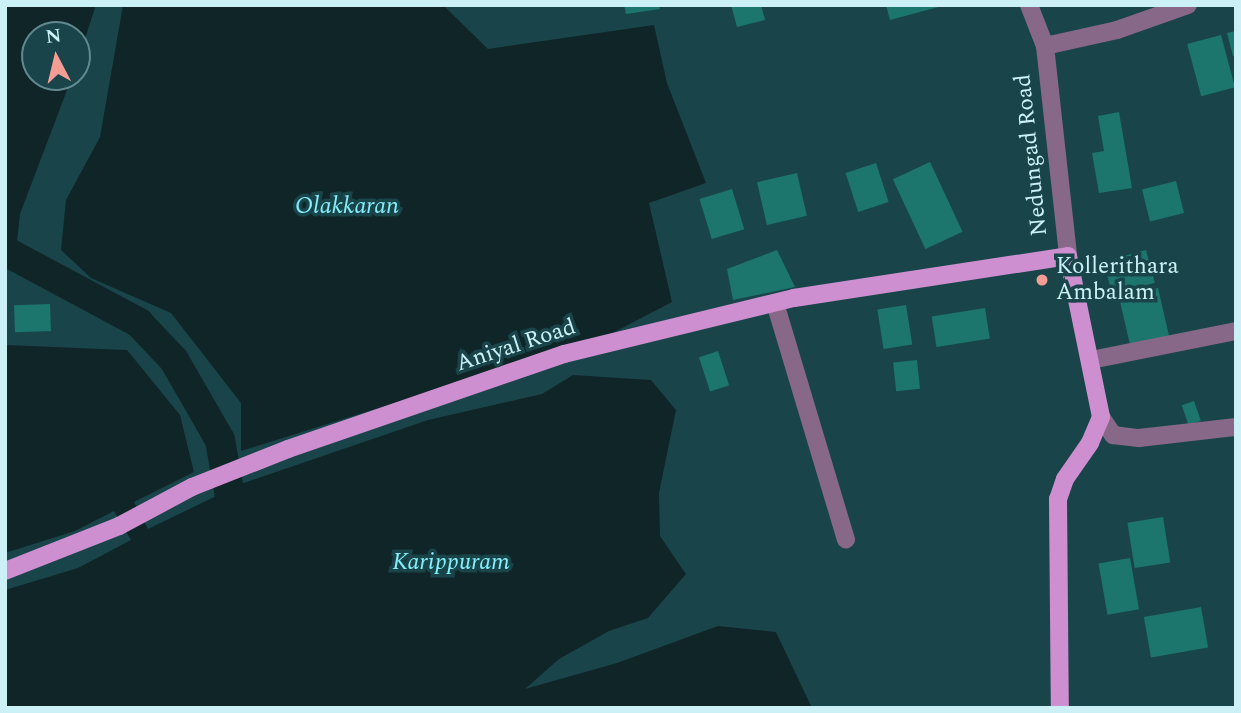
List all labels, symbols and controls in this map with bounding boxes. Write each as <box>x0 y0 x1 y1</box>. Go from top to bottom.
north arrow <box>21 21 91 91</box>
text: N <box>44 21 63 52</box>
street label: Nedungad Road <box>1010 73 1054 237</box>
water label: Olakkaran <box>295 193 399 221</box>
place label: Kollerithara Ambalam <box>1056 253 1179 307</box>
marker: Kollerithara Ambalam <box>1034 272 1050 288</box>
street label: Aniyal Road <box>453 314 579 378</box>
water label: Karippuram <box>392 549 510 577</box>

